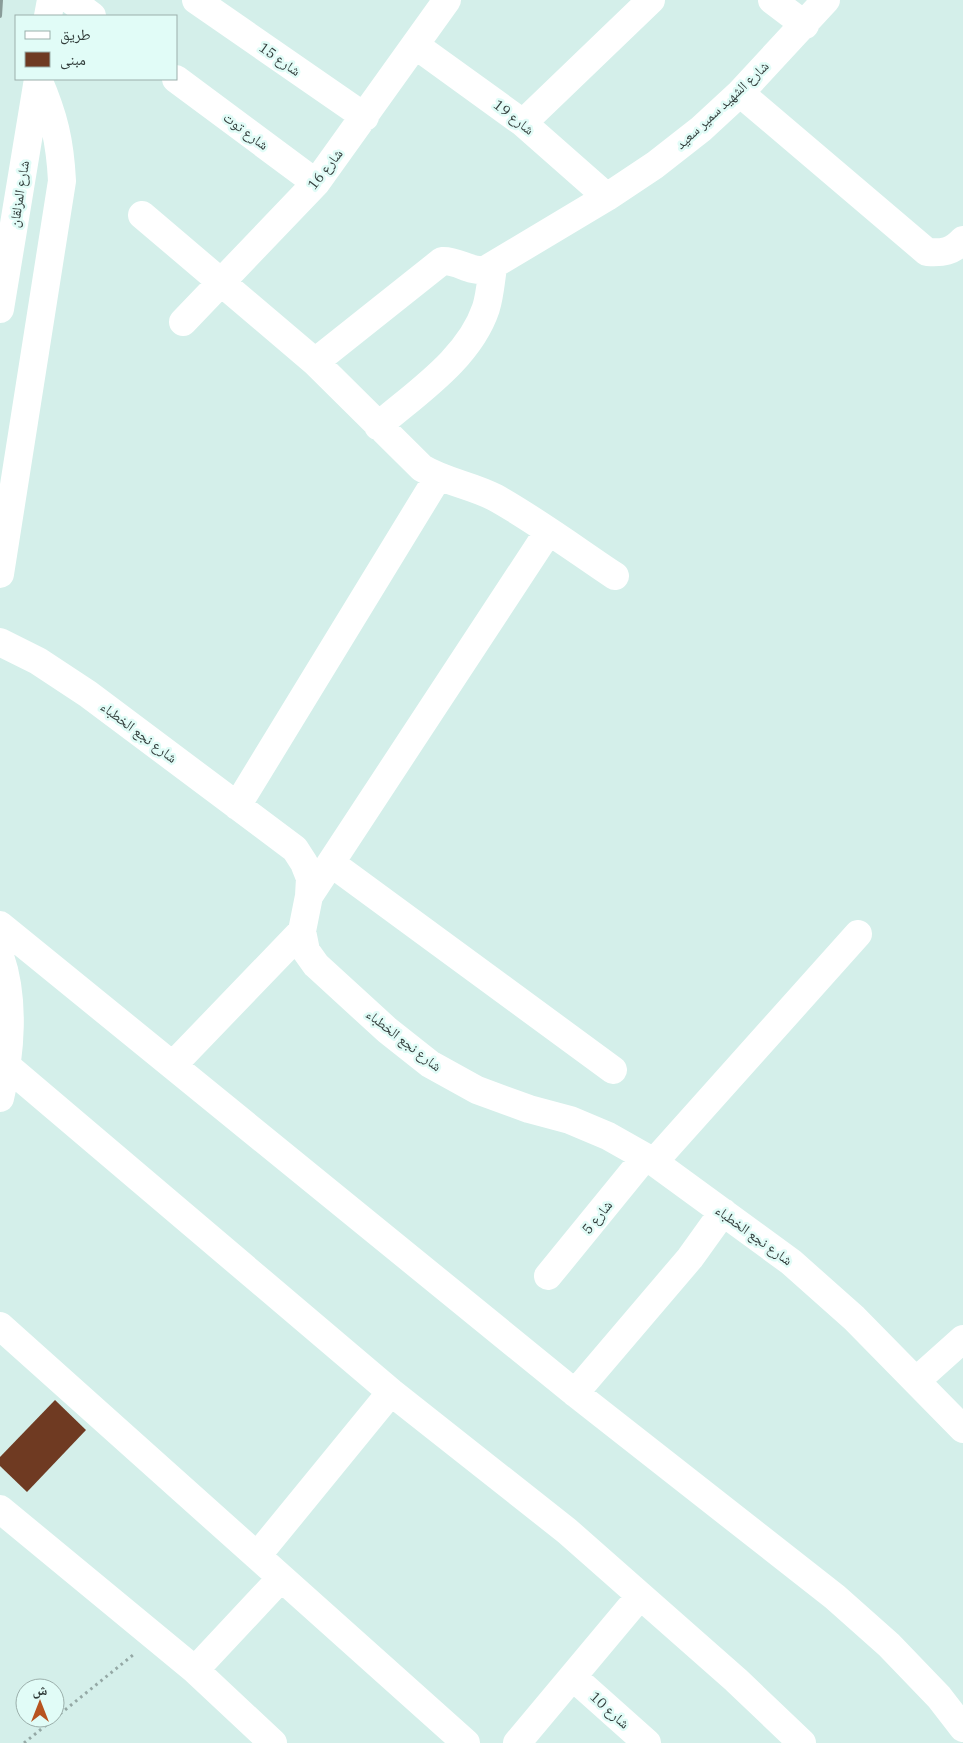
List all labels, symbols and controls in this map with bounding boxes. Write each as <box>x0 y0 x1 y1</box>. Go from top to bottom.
legend <box>15 15 178 80</box>
text: طريق <box>60 25 91 45</box>
street label: شارع 15 <box>255 38 304 81</box>
text: مبنى <box>60 50 86 70</box>
street label: شارع الشهيد سمير سعيد <box>671 57 773 154</box>
street label: شارع 19 <box>489 96 538 139</box>
street label: شارع توت <box>219 108 272 155</box>
street label: شارع 16 <box>304 145 347 194</box>
street label: شارع المزلقان <box>5 159 34 229</box>
street label: شارع نجع الخطباء <box>97 697 181 767</box>
street label: شارع نجع الخطباء <box>362 1005 445 1076</box>
street label: شارع 5 <box>578 1196 617 1238</box>
street label: شارع نجع الخطباء <box>711 1201 796 1270</box>
north arrow <box>15 1678 65 1728</box>
text: ش <box>33 1681 48 1699</box>
street label: شارع 10 <box>586 1688 633 1733</box>

